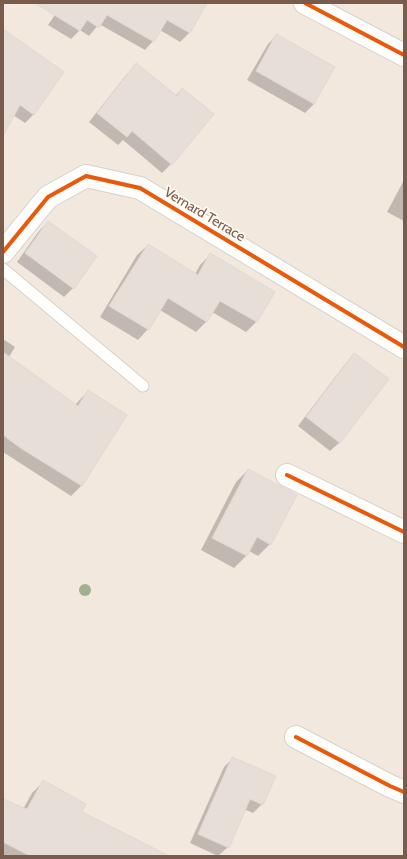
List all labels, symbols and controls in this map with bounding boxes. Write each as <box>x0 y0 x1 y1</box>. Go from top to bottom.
street label: Vernard Terrace <box>161 183 249 245</box>

